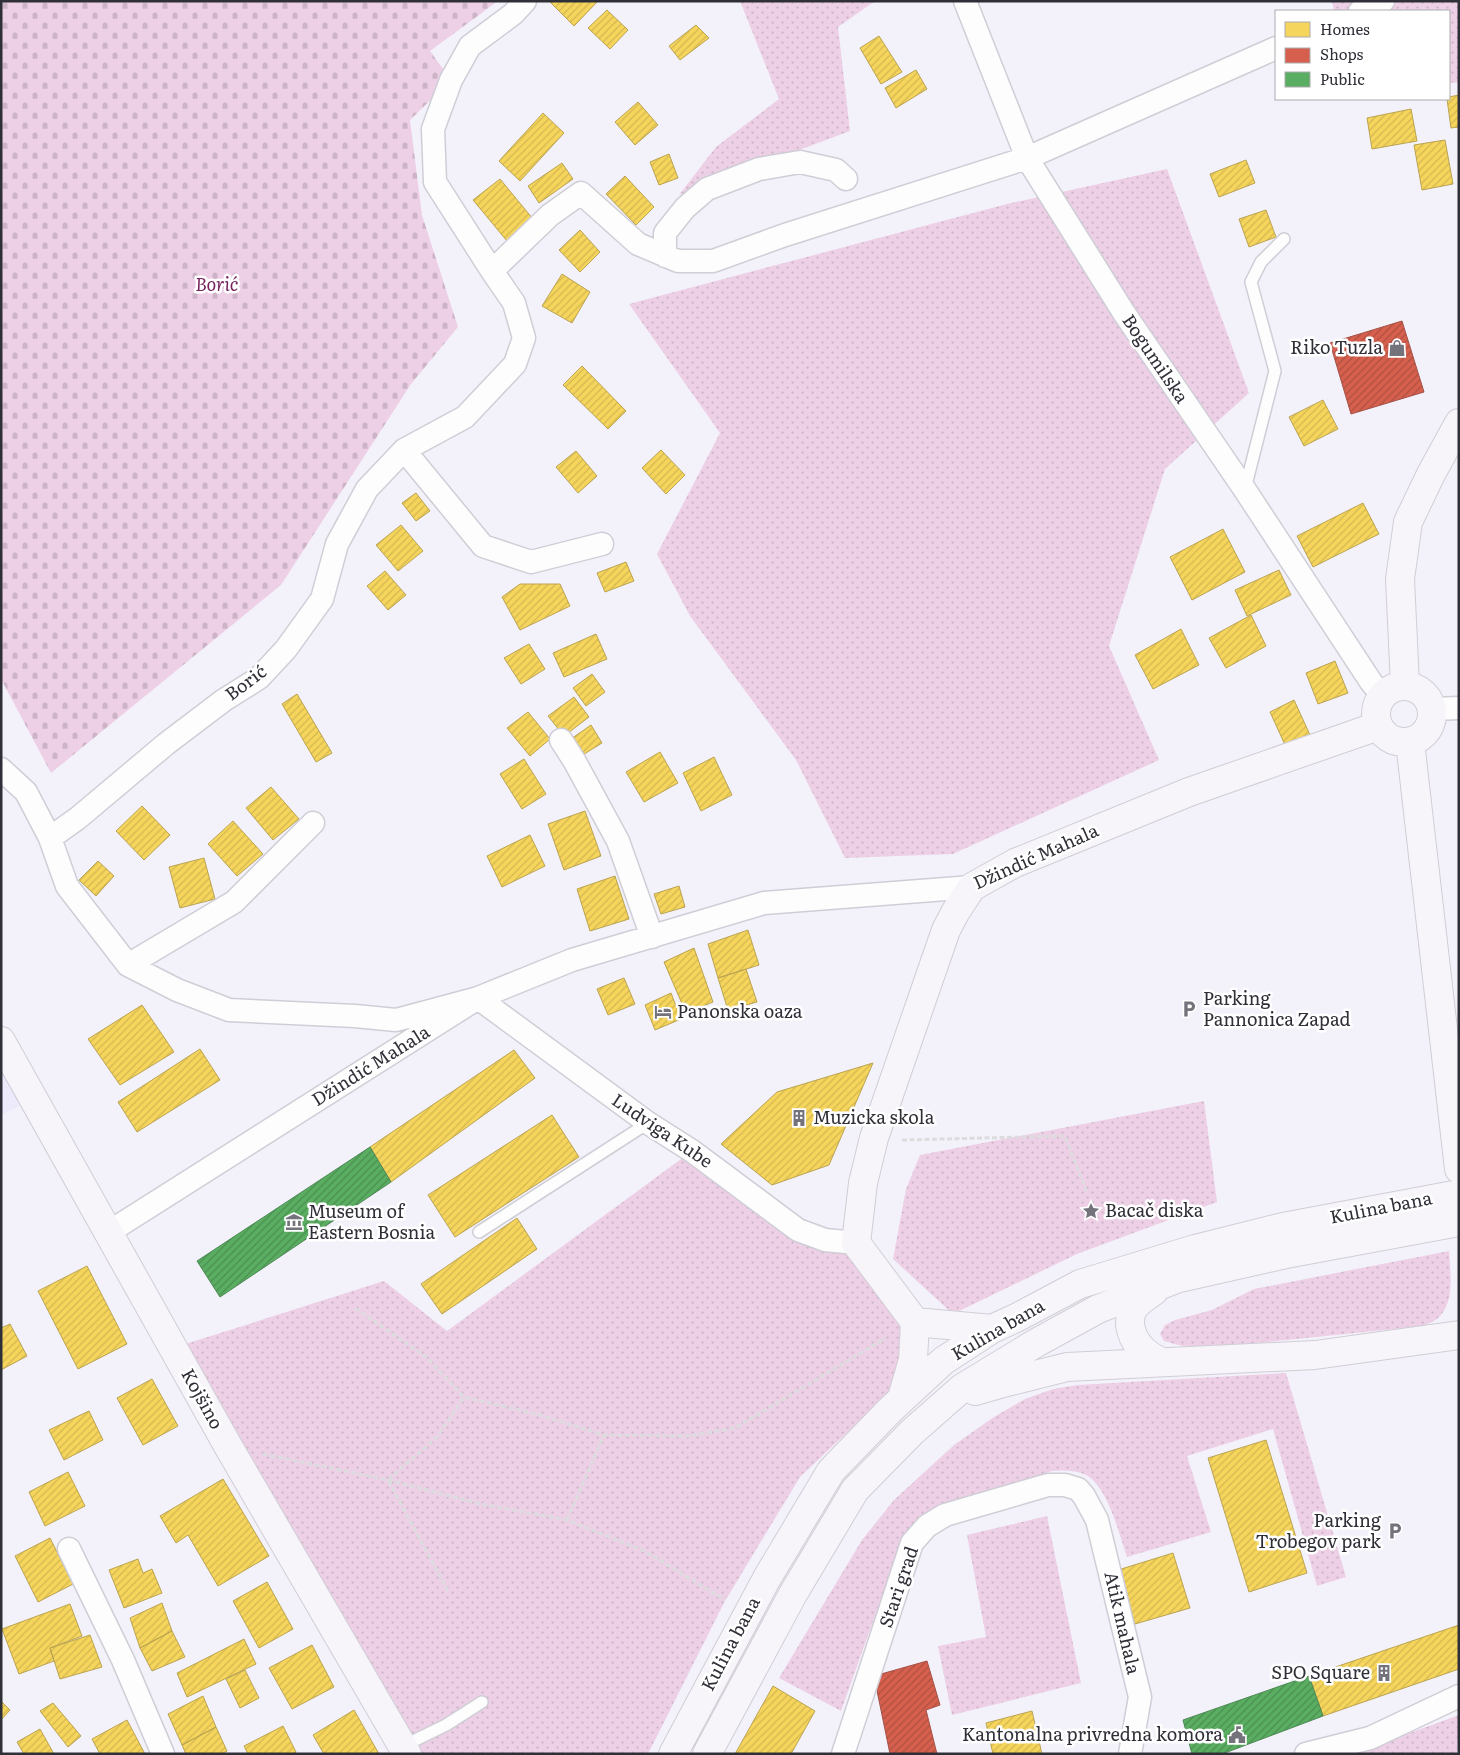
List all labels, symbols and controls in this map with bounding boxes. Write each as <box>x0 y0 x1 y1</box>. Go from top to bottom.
legend <box>1275 10 1450 100</box>
text: Homes <box>1320 17 1370 40</box>
text: Shops <box>1320 42 1363 65</box>
text: Public <box>1320 67 1365 90</box>
park label: Borić <box>195 270 239 297</box>
street label: Bogumilska <box>1116 308 1196 408</box>
place label: Riko Tuzla <box>1290 333 1383 360</box>
shop icon: Riko Tuzla <box>1387 338 1407 358</box>
street label: Borić <box>219 657 271 706</box>
street label: Džindić Mahala <box>968 816 1103 895</box>
place label: Parking Pannonica Zapad <box>1203 984 1351 1032</box>
place label: Panonska oaza <box>677 997 803 1024</box>
parking icon: Parking Pannonica Zapad <box>1179 999 1199 1019</box>
hotel icon: Panonska oaza <box>653 1002 673 1022</box>
street label: Džindić Mahala <box>306 1017 435 1112</box>
street label: Ludviga Kube <box>607 1086 719 1174</box>
place label: Muzicka skola <box>813 1103 935 1130</box>
building icon: Muzicka skola <box>789 1108 809 1128</box>
street label: Kulina bana <box>1327 1183 1434 1230</box>
place label: Bacač diska <box>1105 1196 1204 1223</box>
place label: Museum of Eastern Bosnia <box>308 1197 436 1245</box>
place icon: Bacač diska <box>1081 1201 1101 1221</box>
museum icon: Museum of Eastern Bosnia <box>284 1212 304 1232</box>
street label: Kulina bana <box>946 1291 1049 1366</box>
street label: Kojšino <box>176 1363 231 1434</box>
place label: Parking Trobegov park <box>1256 1506 1382 1554</box>
parking icon: Parking Trobegov park <box>1385 1521 1405 1541</box>
street label: Stari grad <box>871 1542 924 1631</box>
street label: Atik mahala <box>1099 1569 1148 1677</box>
street label: Kulina bana <box>693 1591 766 1695</box>
place label: SPO Square <box>1271 1658 1370 1685</box>
building icon: SPO Square <box>1374 1663 1394 1683</box>
place label: Kantonalna privredna komora <box>962 1720 1223 1747</box>
public building icon: Kantonalna privredna komora <box>1227 1725 1247 1745</box>

